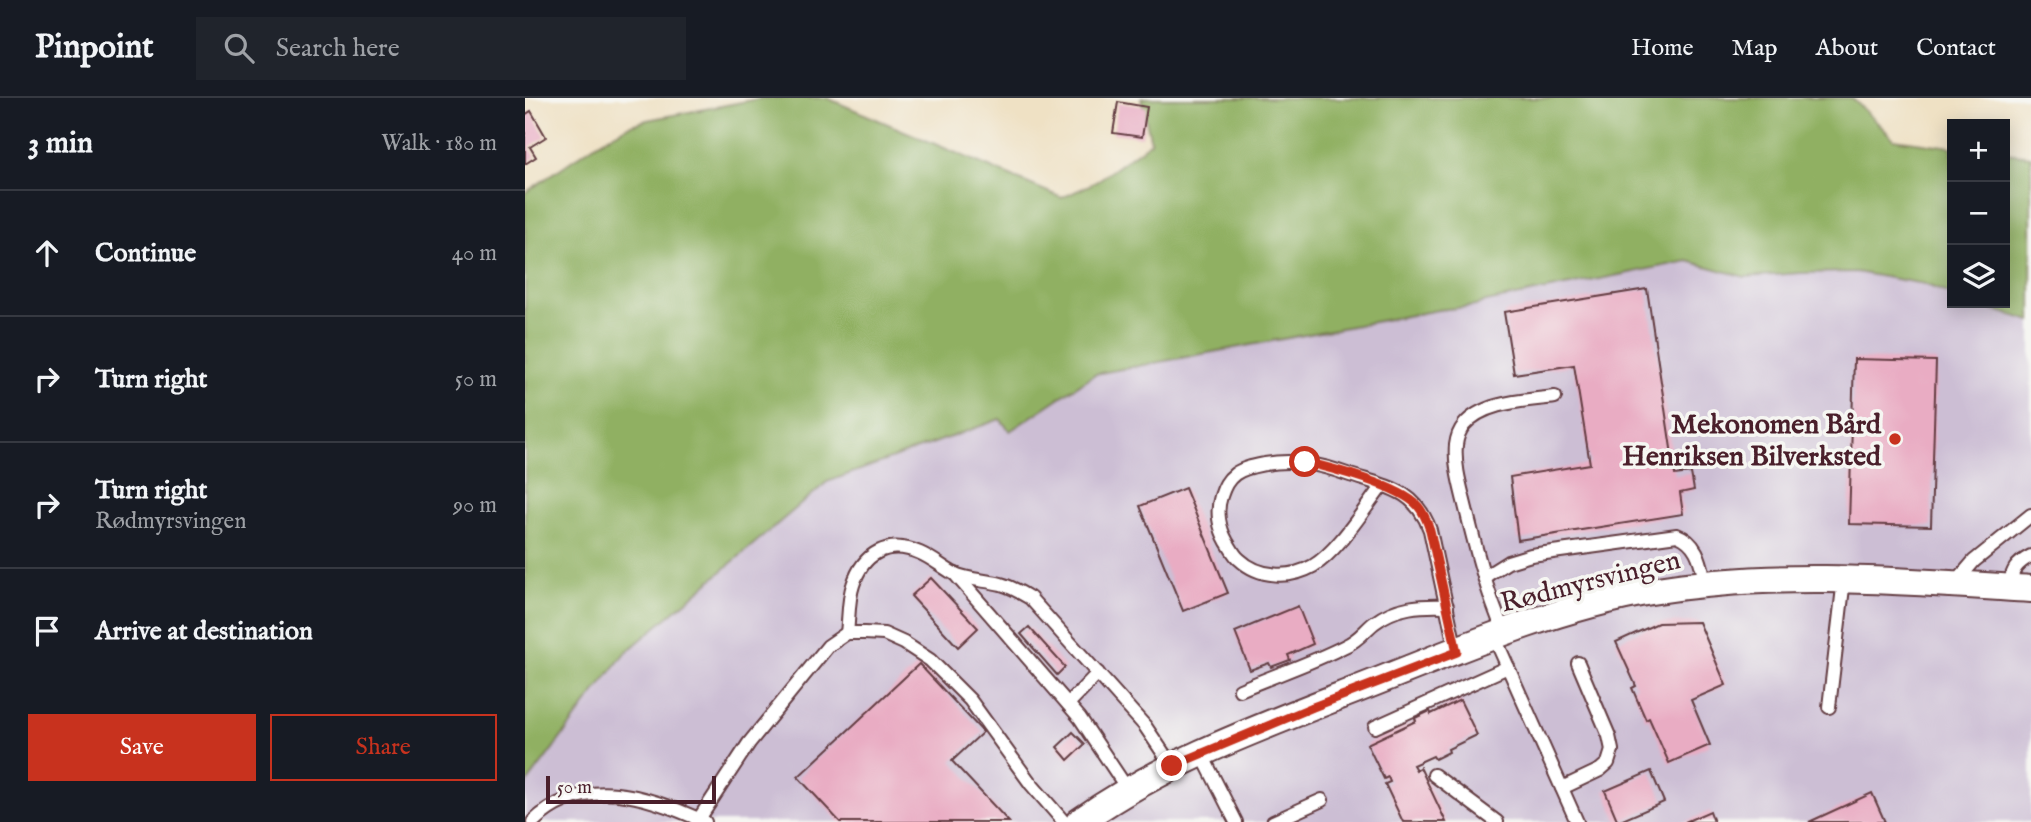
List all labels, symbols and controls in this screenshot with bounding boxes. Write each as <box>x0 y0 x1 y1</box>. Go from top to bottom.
search box <box>196 17 686 80</box>
text: Pinpoint <box>35 27 154 69</box>
icon: search <box>220 29 258 67</box>
text: Search here <box>276 32 400 65</box>
text: Home <box>1631 33 1694 64</box>
text: Map <box>1732 33 1778 64</box>
text: About <box>1816 33 1878 64</box>
text: Contact <box>1916 33 1996 64</box>
map controls <box>1947 119 2010 308</box>
button: + <box>1947 119 2010 182</box>
text: 3 min <box>28 125 93 163</box>
text: Walk · 180 m <box>381 129 497 158</box>
button: − <box>1947 182 2010 245</box>
icon: ahead <box>28 234 66 272</box>
text: Continue <box>95 237 196 270</box>
text: 40 m <box>452 239 497 268</box>
button: layers <box>1947 245 2010 308</box>
icon: right <box>28 360 66 398</box>
text: Turn right <box>95 363 208 396</box>
text: 50 m <box>455 365 497 394</box>
place label: Mekonomen Bård Henriksen Bilverksted <box>1622 408 1882 475</box>
marker: Mekonomen Bård Henriksen Bilverksted <box>1887 431 1903 447</box>
route start <box>1289 446 1320 477</box>
text: Turn right <box>95 474 208 507</box>
icon: right <box>28 486 66 524</box>
text: 90 m <box>453 491 497 520</box>
text: Rødmyrsvingen <box>95 507 246 536</box>
street label: Rødmyrsvingen <box>1497 543 1684 622</box>
icon: arrive <box>28 612 66 650</box>
text: Arrive at destination <box>95 615 313 648</box>
button: Save <box>28 714 256 781</box>
button: Share <box>270 714 497 781</box>
route end <box>1156 750 1187 781</box>
scale bar <box>546 773 716 805</box>
text: 50 m <box>557 776 592 800</box>

